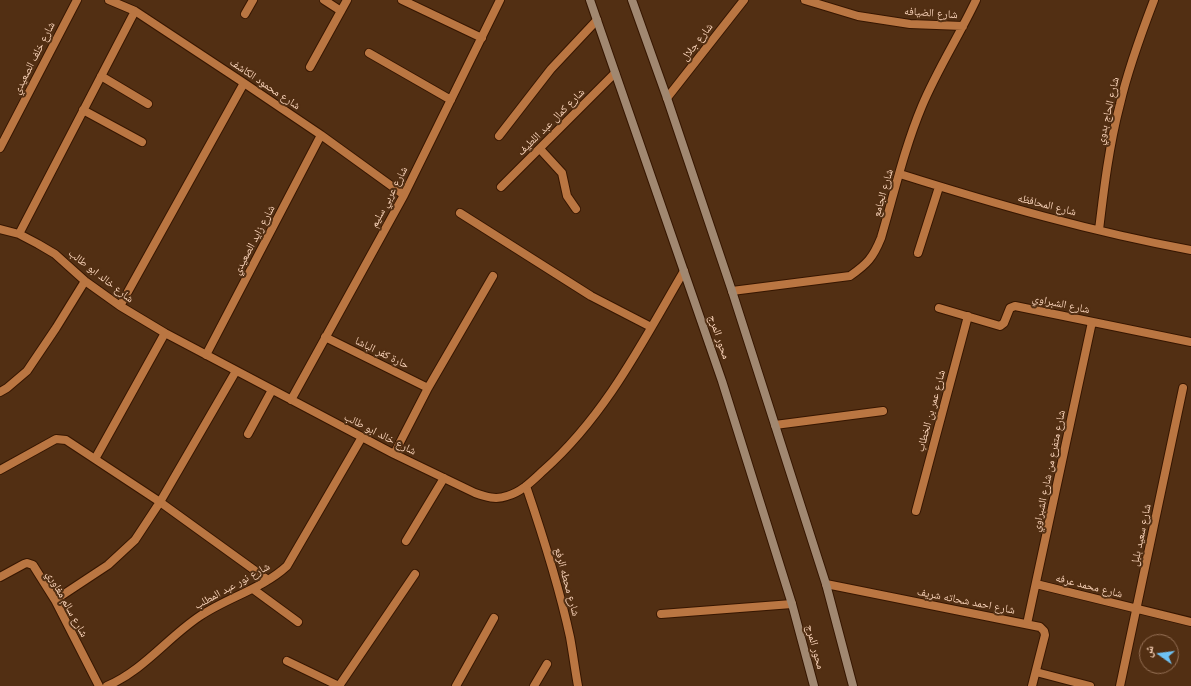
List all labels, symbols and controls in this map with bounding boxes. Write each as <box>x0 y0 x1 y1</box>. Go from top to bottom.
street label: شارع الضيافه <box>904 5 958 21</box>
street label: شارع خلف الصعيدي <box>10 20 58 96</box>
street label: شارع جلال <box>678 21 716 63</box>
street label: شارع محمود الكاشف <box>227 55 303 113</box>
street label: شارع الحاج بدوي <box>1094 76 1122 146</box>
street label: شارع كمال عبد اللطيف <box>515 86 587 158</box>
street label: شارع عربي سليم <box>367 164 411 230</box>
street label: شارع الجامع <box>870 168 896 218</box>
street label: شارع المحافظه <box>1016 191 1078 219</box>
street label: شارع زايد الصعيدي <box>230 203 278 277</box>
street label: شارع خالد ابو طالب <box>66 246 136 306</box>
street label: شارع الشبراوي <box>1031 291 1091 317</box>
street label: محور المرج <box>705 313 733 361</box>
street label: حارة كفر الباشا <box>353 334 411 372</box>
street label: شارع عمر بن الخطاب <box>914 369 948 453</box>
street label: شارع متفرع من شارع الشبراوي <box>1030 409 1068 533</box>
street label: شارع خالد ابو طالب <box>342 410 418 458</box>
street label: شارع سعيد بلبل <box>1128 503 1154 567</box>
street label: شارع محطه الرفع <box>552 546 582 618</box>
street label: شارع نور عبد المطلب <box>192 560 272 612</box>
street label: شارع سالم مغاوري <box>43 569 91 639</box>
street label: شارع محمد عرفه <box>1054 571 1124 601</box>
street label: شارع احمد شحاته شريف <box>916 585 1016 617</box>
street label: محور المرج <box>803 623 827 671</box>
north arrow <box>1139 634 1179 674</box>
text: ش <box>1140 644 1157 659</box>

